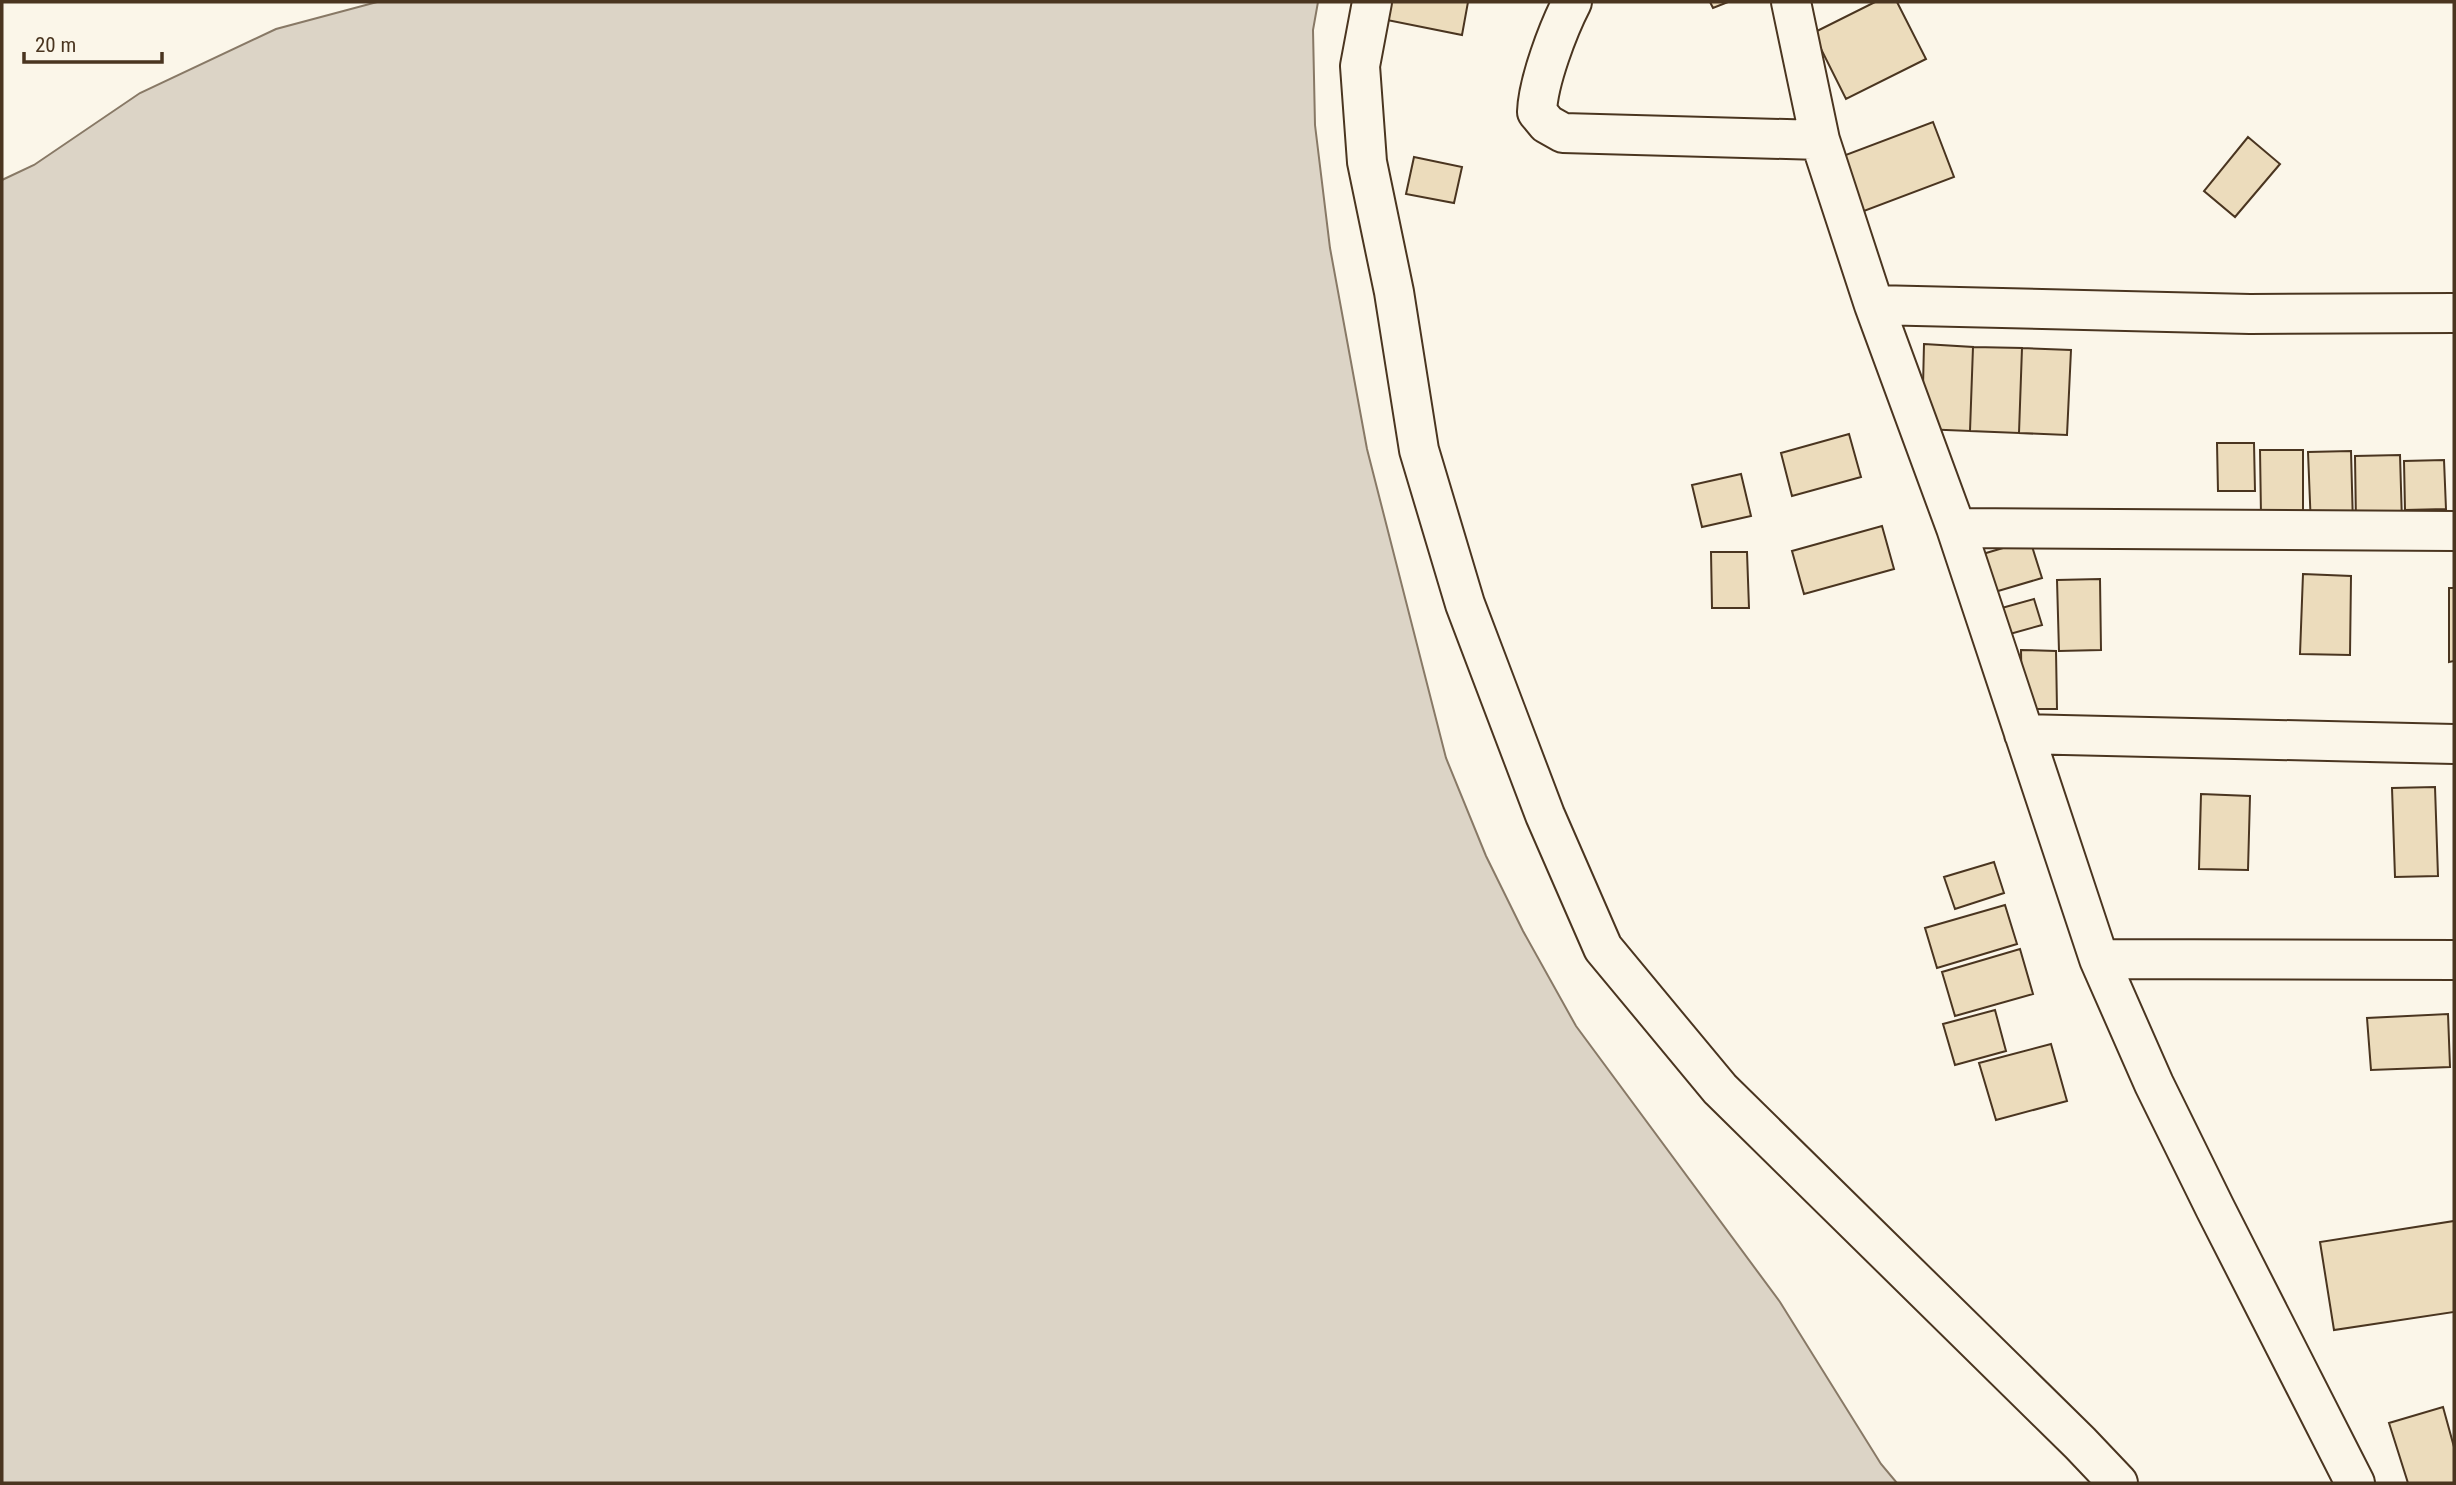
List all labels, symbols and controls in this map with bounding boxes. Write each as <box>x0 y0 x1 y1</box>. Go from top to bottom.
scale bar <box>24 21 163 65</box>
text: 20 m <box>35 33 76 57</box>

